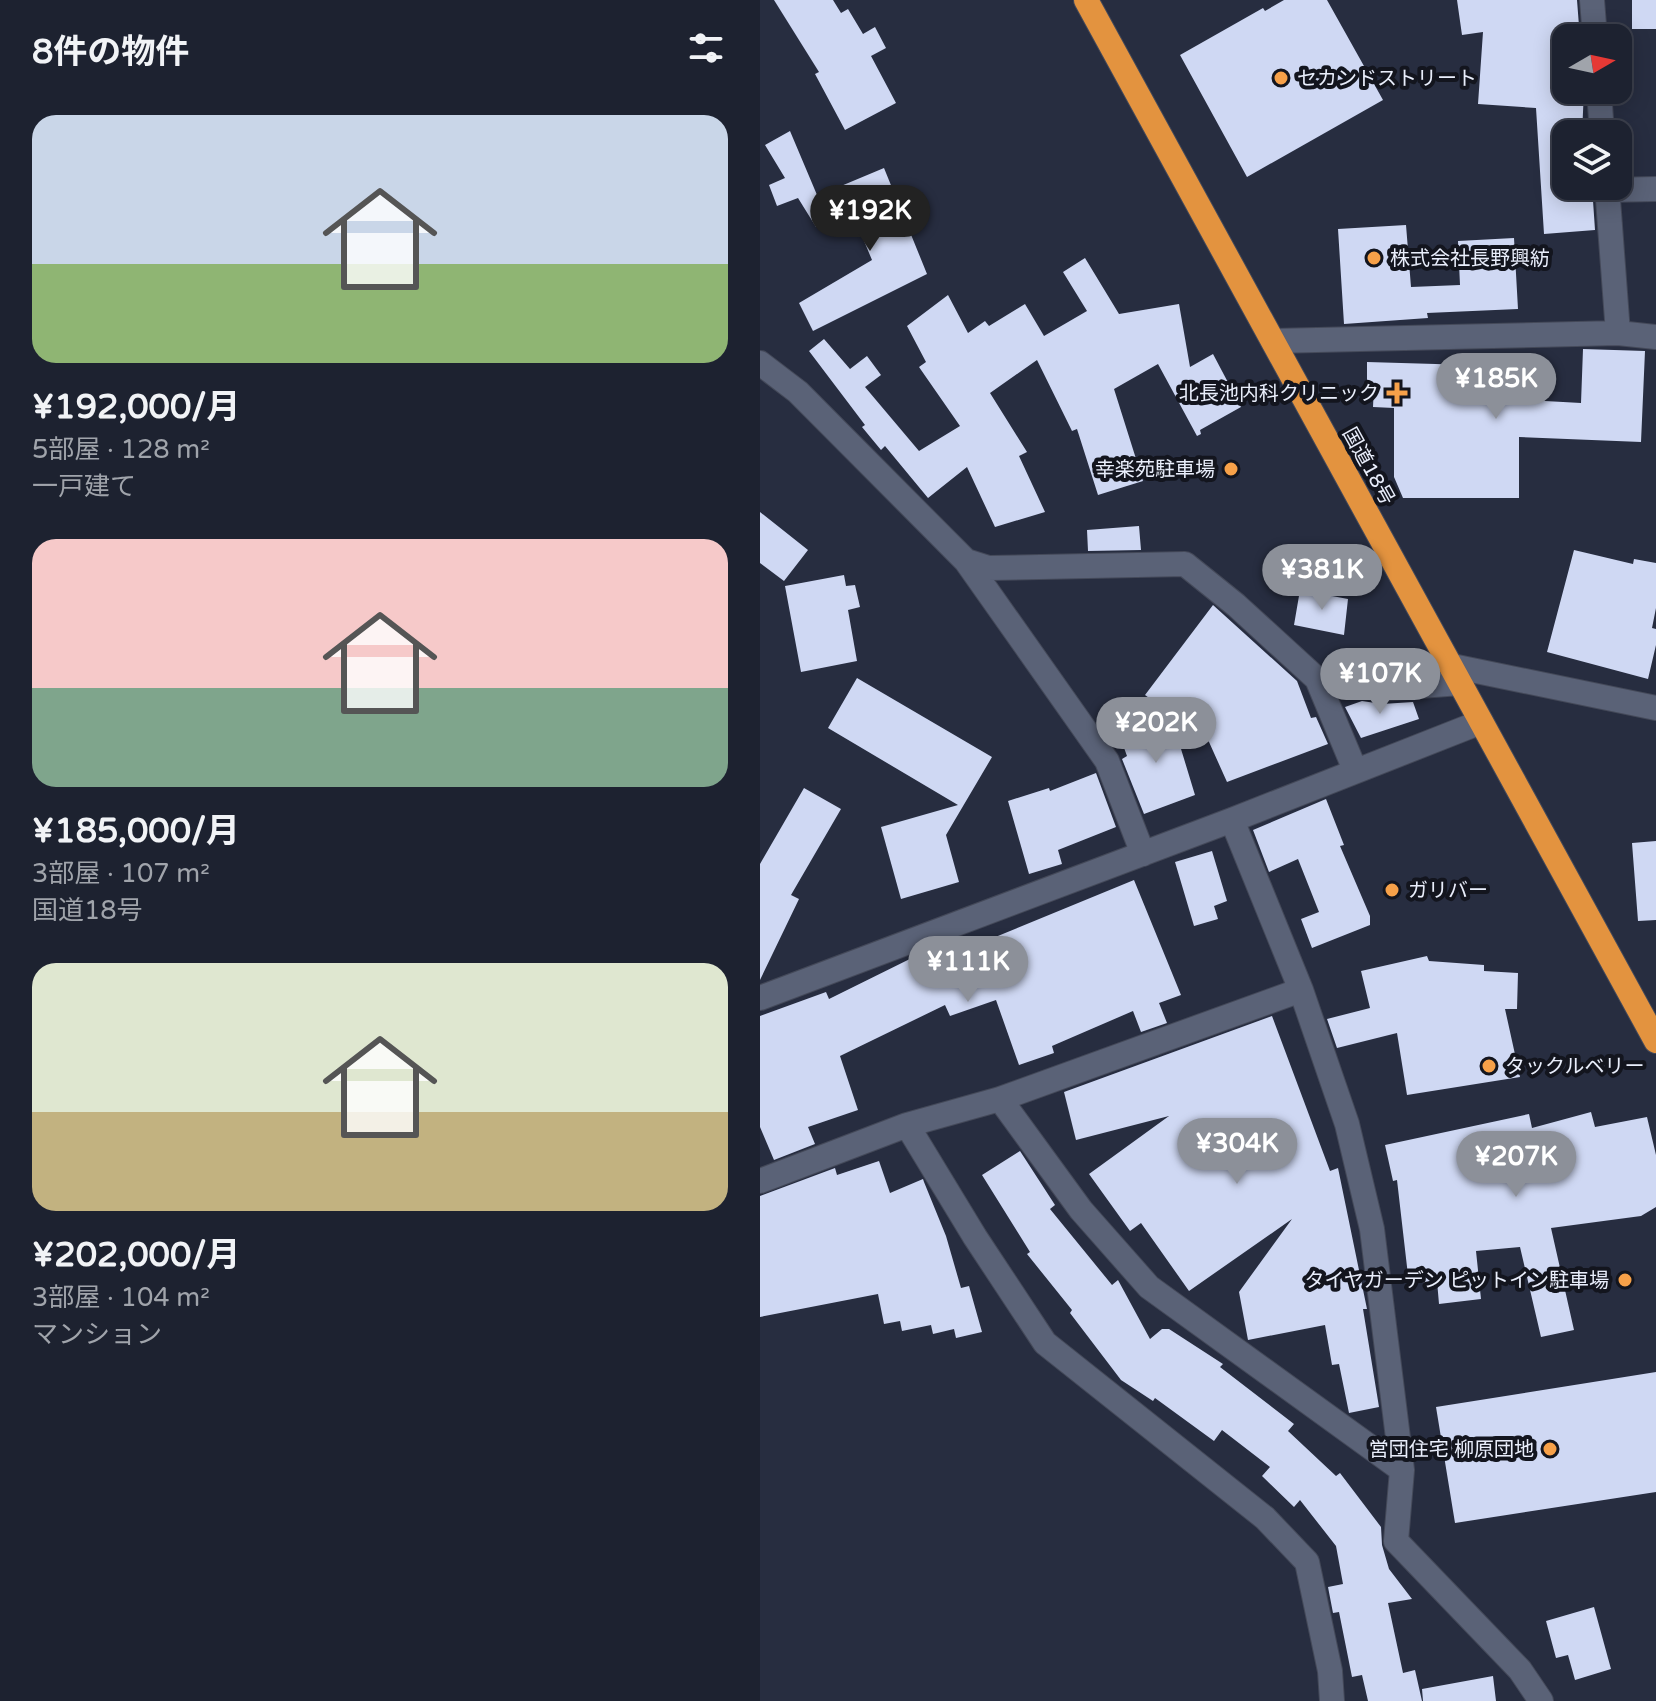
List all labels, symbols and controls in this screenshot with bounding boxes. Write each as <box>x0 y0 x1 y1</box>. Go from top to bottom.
north arrow <box>1552 24 1632 104</box>
map controls <box>1552 24 1632 200</box>
icon: filters <box>684 26 728 70</box>
text: 8件の物件 <box>32 32 189 73</box>
place label: セカンドストリート <box>1297 67 1477 91</box>
marker: セカンドストリート <box>1272 69 1290 87</box>
button: layers <box>1552 120 1632 200</box>
icon: home <box>308 167 452 311</box>
pin: ¥192K <box>814 185 926 253</box>
text: ¥192K <box>828 195 912 226</box>
place label: 株式会社長野興紡 <box>1390 247 1550 271</box>
marker: 株式会社長野興紡 <box>1365 249 1383 267</box>
pin: ¥185K <box>1440 353 1552 421</box>
text: ¥185K <box>1454 363 1538 394</box>
place label: 北長池内科クリニック <box>1179 382 1379 406</box>
marker: 北長池内科クリニック <box>1386 382 1408 404</box>
text: ¥192,000/月 <box>32 387 240 428</box>
street label: 国道18号 <box>1337 423 1399 510</box>
text: 5部屋 · 128 m² <box>32 434 210 465</box>
place label: 幸楽苑駐車場 <box>1095 458 1215 482</box>
marker: 幸楽苑駐車場 <box>1222 460 1240 478</box>
text: 一戸建て <box>32 471 136 502</box>
pin: ¥381K <box>1266 544 1378 612</box>
text: ¥381K <box>1280 554 1364 585</box>
icon: home <box>308 591 452 735</box>
pin: ¥107K <box>1324 648 1436 716</box>
text: ¥107K <box>1338 658 1422 689</box>
pin: ¥202K <box>1100 697 1212 765</box>
text: ¥202K <box>1114 707 1198 738</box>
text: ¥185,000/月 <box>32 811 240 852</box>
text: 3部屋 · 107 m² <box>32 858 210 889</box>
place label: ガリバー <box>1408 879 1488 903</box>
marker: ガリバー <box>1383 881 1401 899</box>
text: 国道18号 <box>32 895 143 926</box>
pin: ¥111K <box>912 936 1024 1004</box>
text: ¥111K <box>926 946 1010 977</box>
icon: home <box>308 1015 452 1159</box>
place label: タックルベリー <box>1505 1055 1644 1079</box>
marker: タックルベリー <box>1480 1057 1498 1075</box>
pin: ¥304K <box>1181 1118 1293 1186</box>
text: ¥304K <box>1195 1128 1279 1159</box>
pin: ¥207K <box>1460 1131 1572 1199</box>
text: ¥207K <box>1474 1141 1558 1172</box>
text: ¥202,000/月 <box>32 1235 240 1276</box>
place label: タイヤガーデン ピットイン駐車場 <box>1304 1269 1609 1293</box>
marker: タイヤガーデン ピットイン駐車場 <box>1616 1271 1634 1289</box>
text: 3部屋 · 104 m² <box>32 1282 210 1313</box>
text: マンション <box>32 1319 162 1350</box>
place label: 営団住宅 柳原団地 <box>1369 1438 1534 1462</box>
marker: 営団住宅 柳原団地 <box>1541 1440 1559 1458</box>

